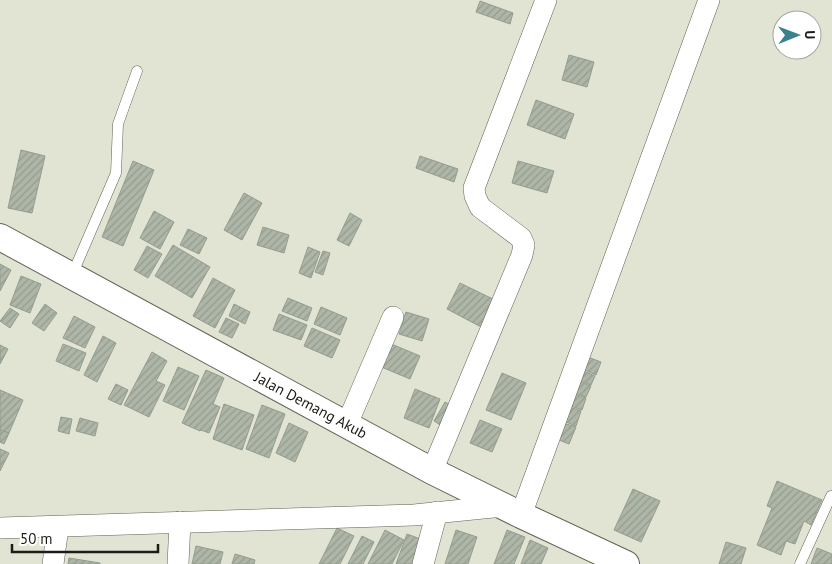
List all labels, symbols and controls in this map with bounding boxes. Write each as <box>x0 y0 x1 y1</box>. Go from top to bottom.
north arrow <box>772 10 822 60</box>
text: U <box>801 30 819 39</box>
street label: Jalan Demang Akub <box>251 367 371 443</box>
scale bar <box>12 522 159 554</box>
text: 50 m <box>20 529 53 548</box>

